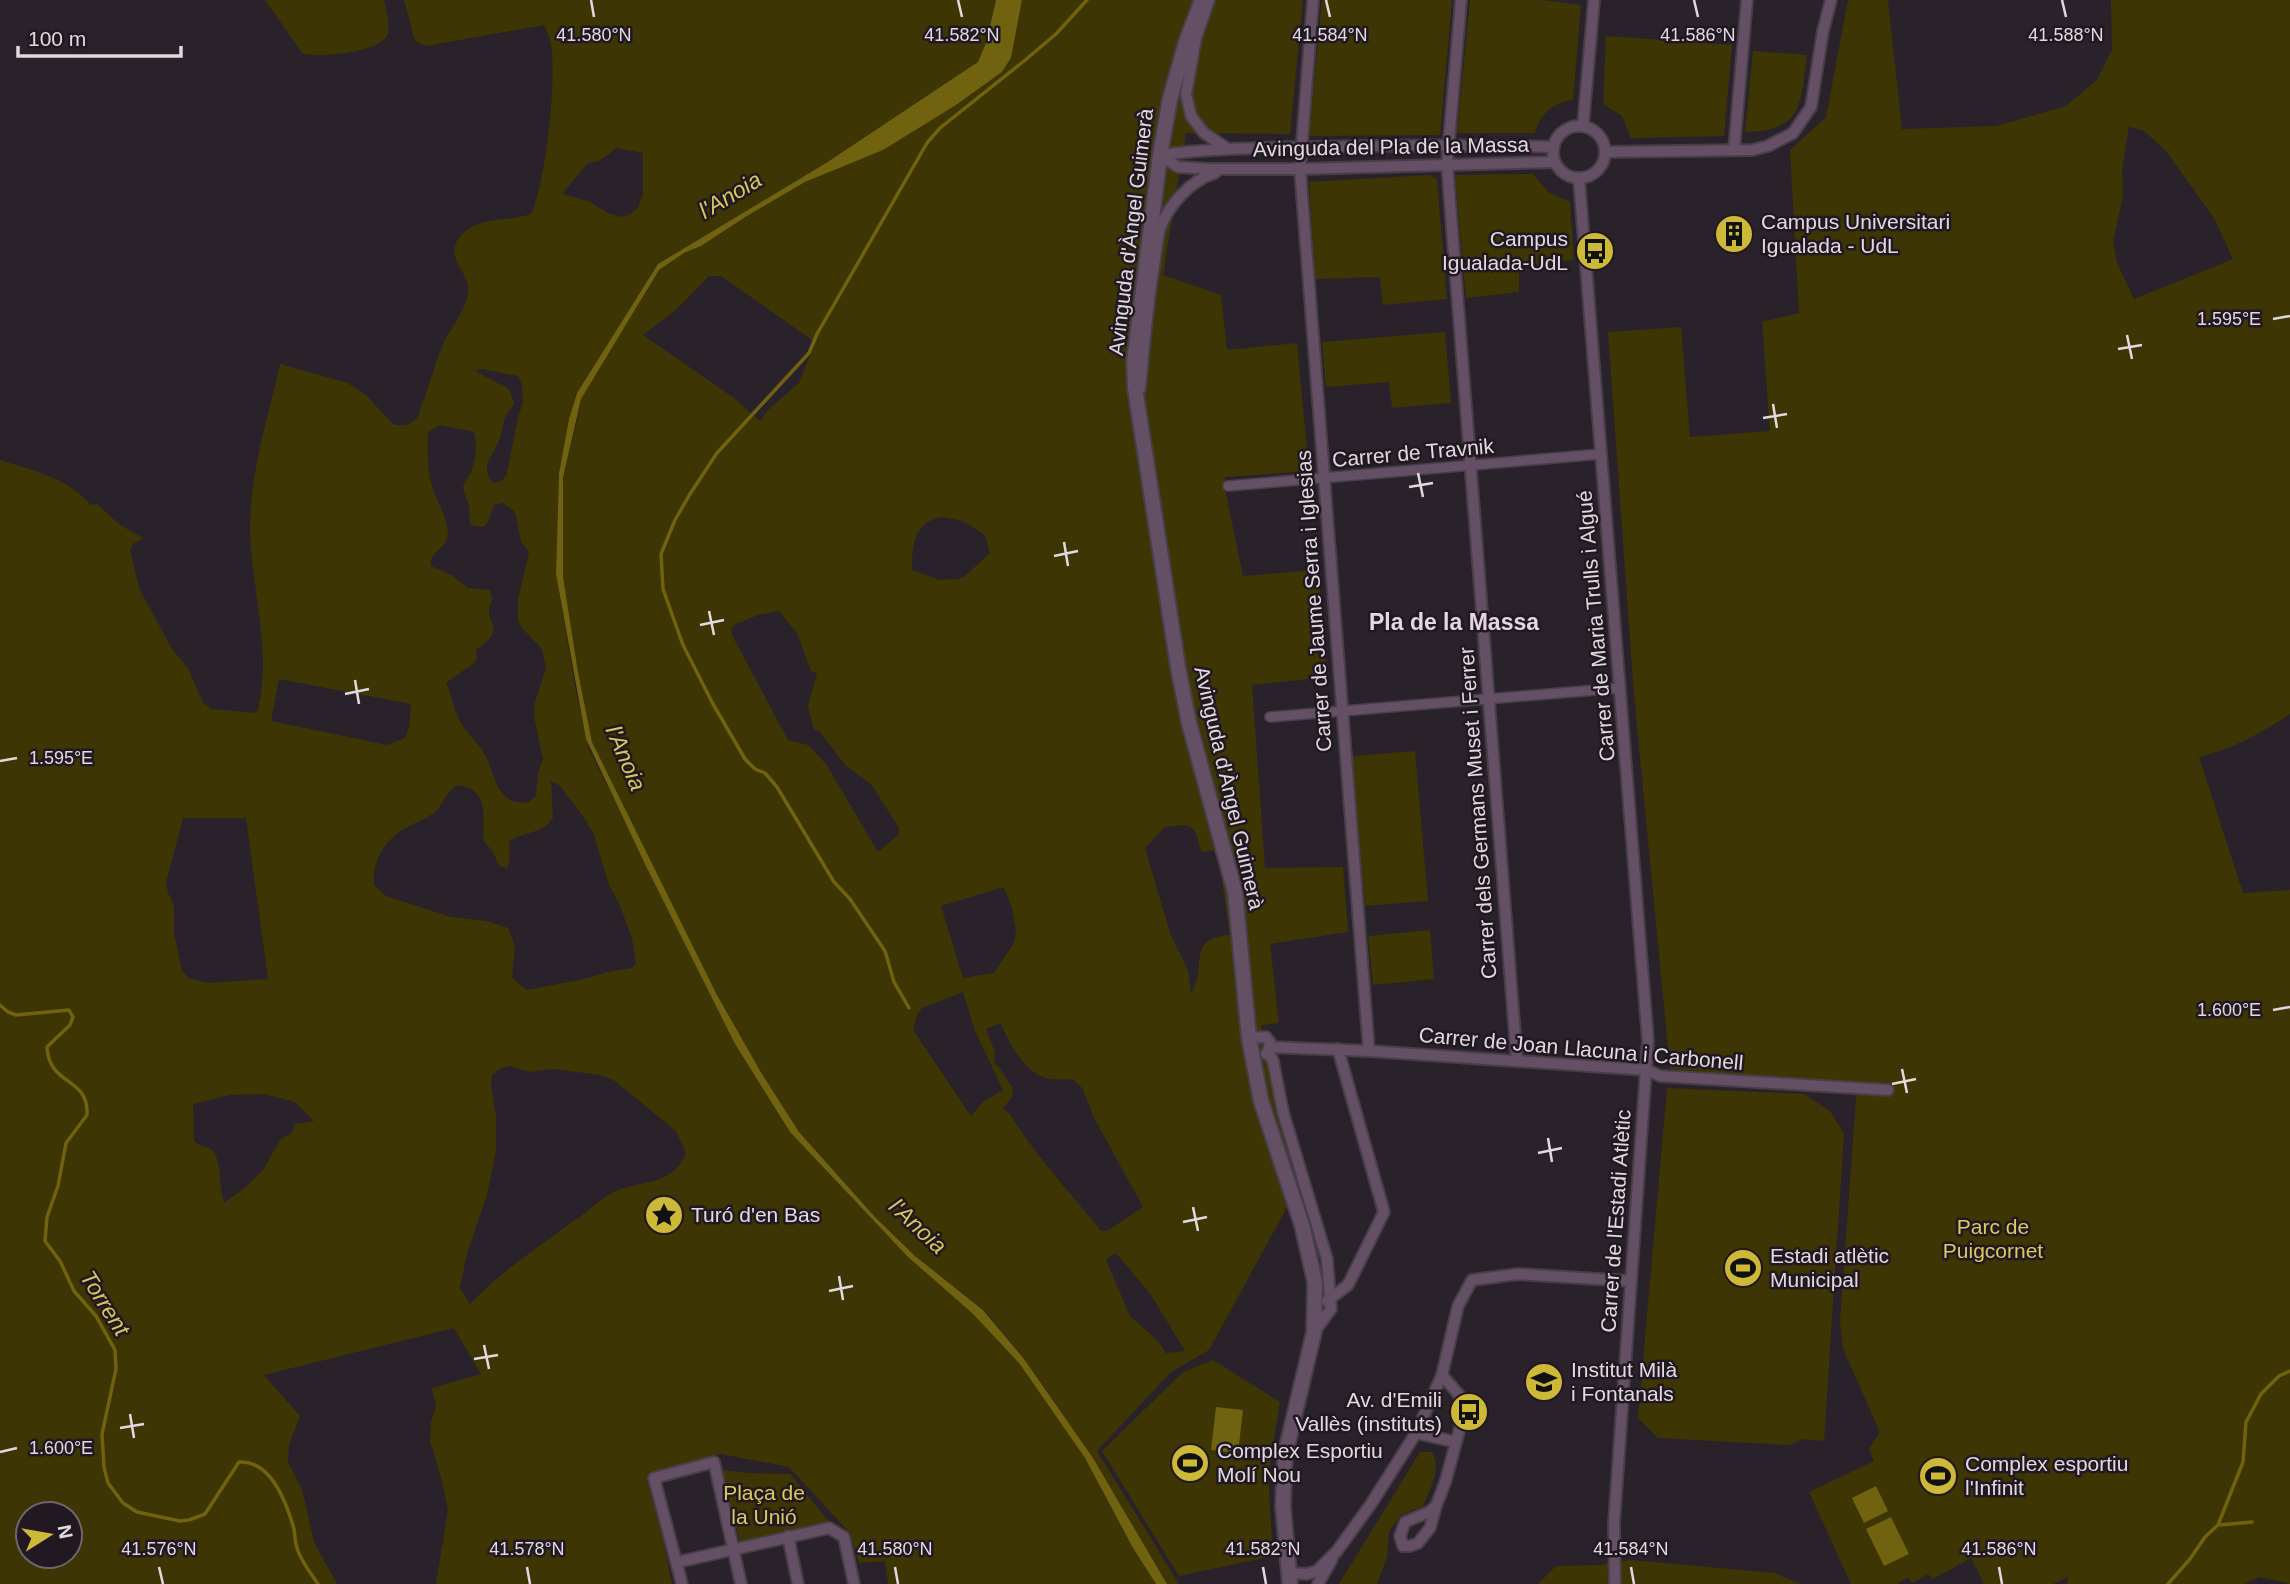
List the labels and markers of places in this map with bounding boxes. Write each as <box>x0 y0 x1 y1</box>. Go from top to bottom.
place label: Campus Universitari Igualada - UdL <box>1761 210 1950 257</box>
building icon: Campus Universitari Igualada - UdL <box>1713 213 1755 255</box>
place label: Campus Igualada-UdL <box>1442 227 1568 274</box>
bus stop icon: Campus Igualada-UdL <box>1574 230 1616 272</box>
place icon: Turó d'en Bas <box>643 1194 685 1236</box>
place label: Turó d'en Bas <box>691 1203 820 1226</box>
place label: Estadi atlètic Municipal <box>1770 1244 1889 1291</box>
sports icon: Estadi atlètic Municipal <box>1722 1247 1764 1289</box>
place label: Institut Milà i Fontanals <box>1571 1358 1678 1405</box>
school or university icon: Institut Milà i Fontanals <box>1523 1361 1565 1403</box>
place label: Av. d'Emili Vallès (instituts) <box>1295 1388 1442 1435</box>
bus stop icon: Av. d'Emili Vallès (instituts) <box>1448 1391 1490 1433</box>
place label: Complex Esportiu Molí Nou <box>1217 1439 1383 1486</box>
sports icon: Complex Esportiu Molí Nou <box>1169 1442 1211 1484</box>
place label: Complex esportiu l'Infinit <box>1965 1452 2128 1499</box>
sports icon: Complex esportiu l'Infinit <box>1917 1455 1959 1497</box>

